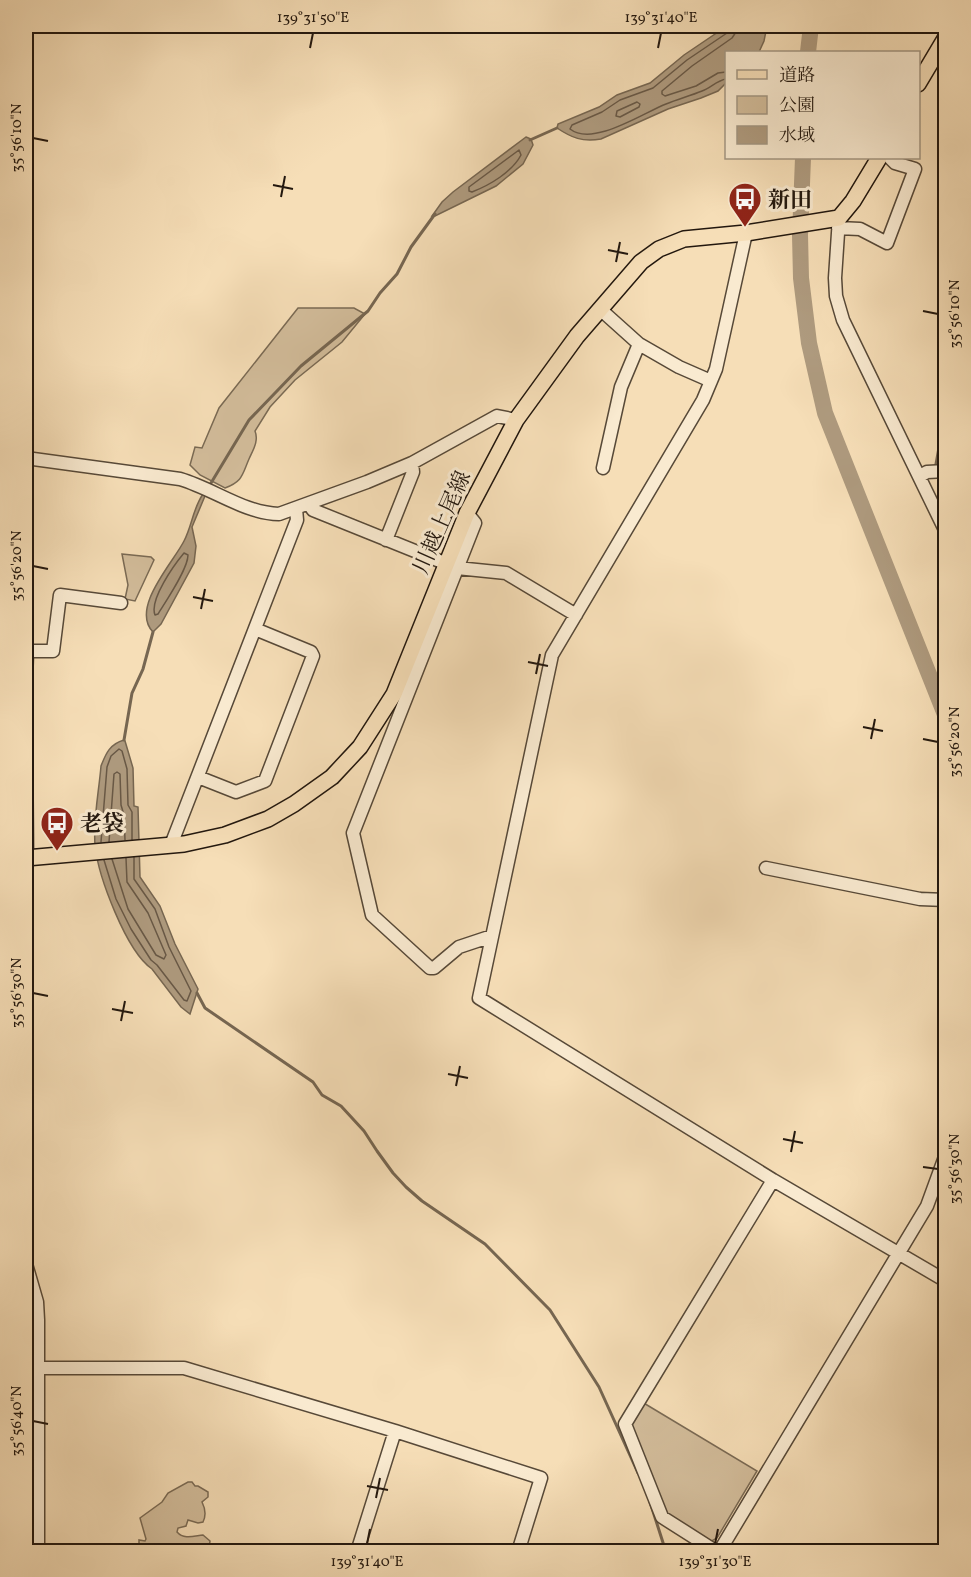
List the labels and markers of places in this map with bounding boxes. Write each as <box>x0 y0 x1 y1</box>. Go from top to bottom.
bus stop icon: 新田 <box>727 181 763 228</box>
place label: 新田 <box>768 186 812 217</box>
bus stop icon: 老袋 <box>39 805 75 852</box>
place label: 老袋 <box>80 810 124 841</box>

